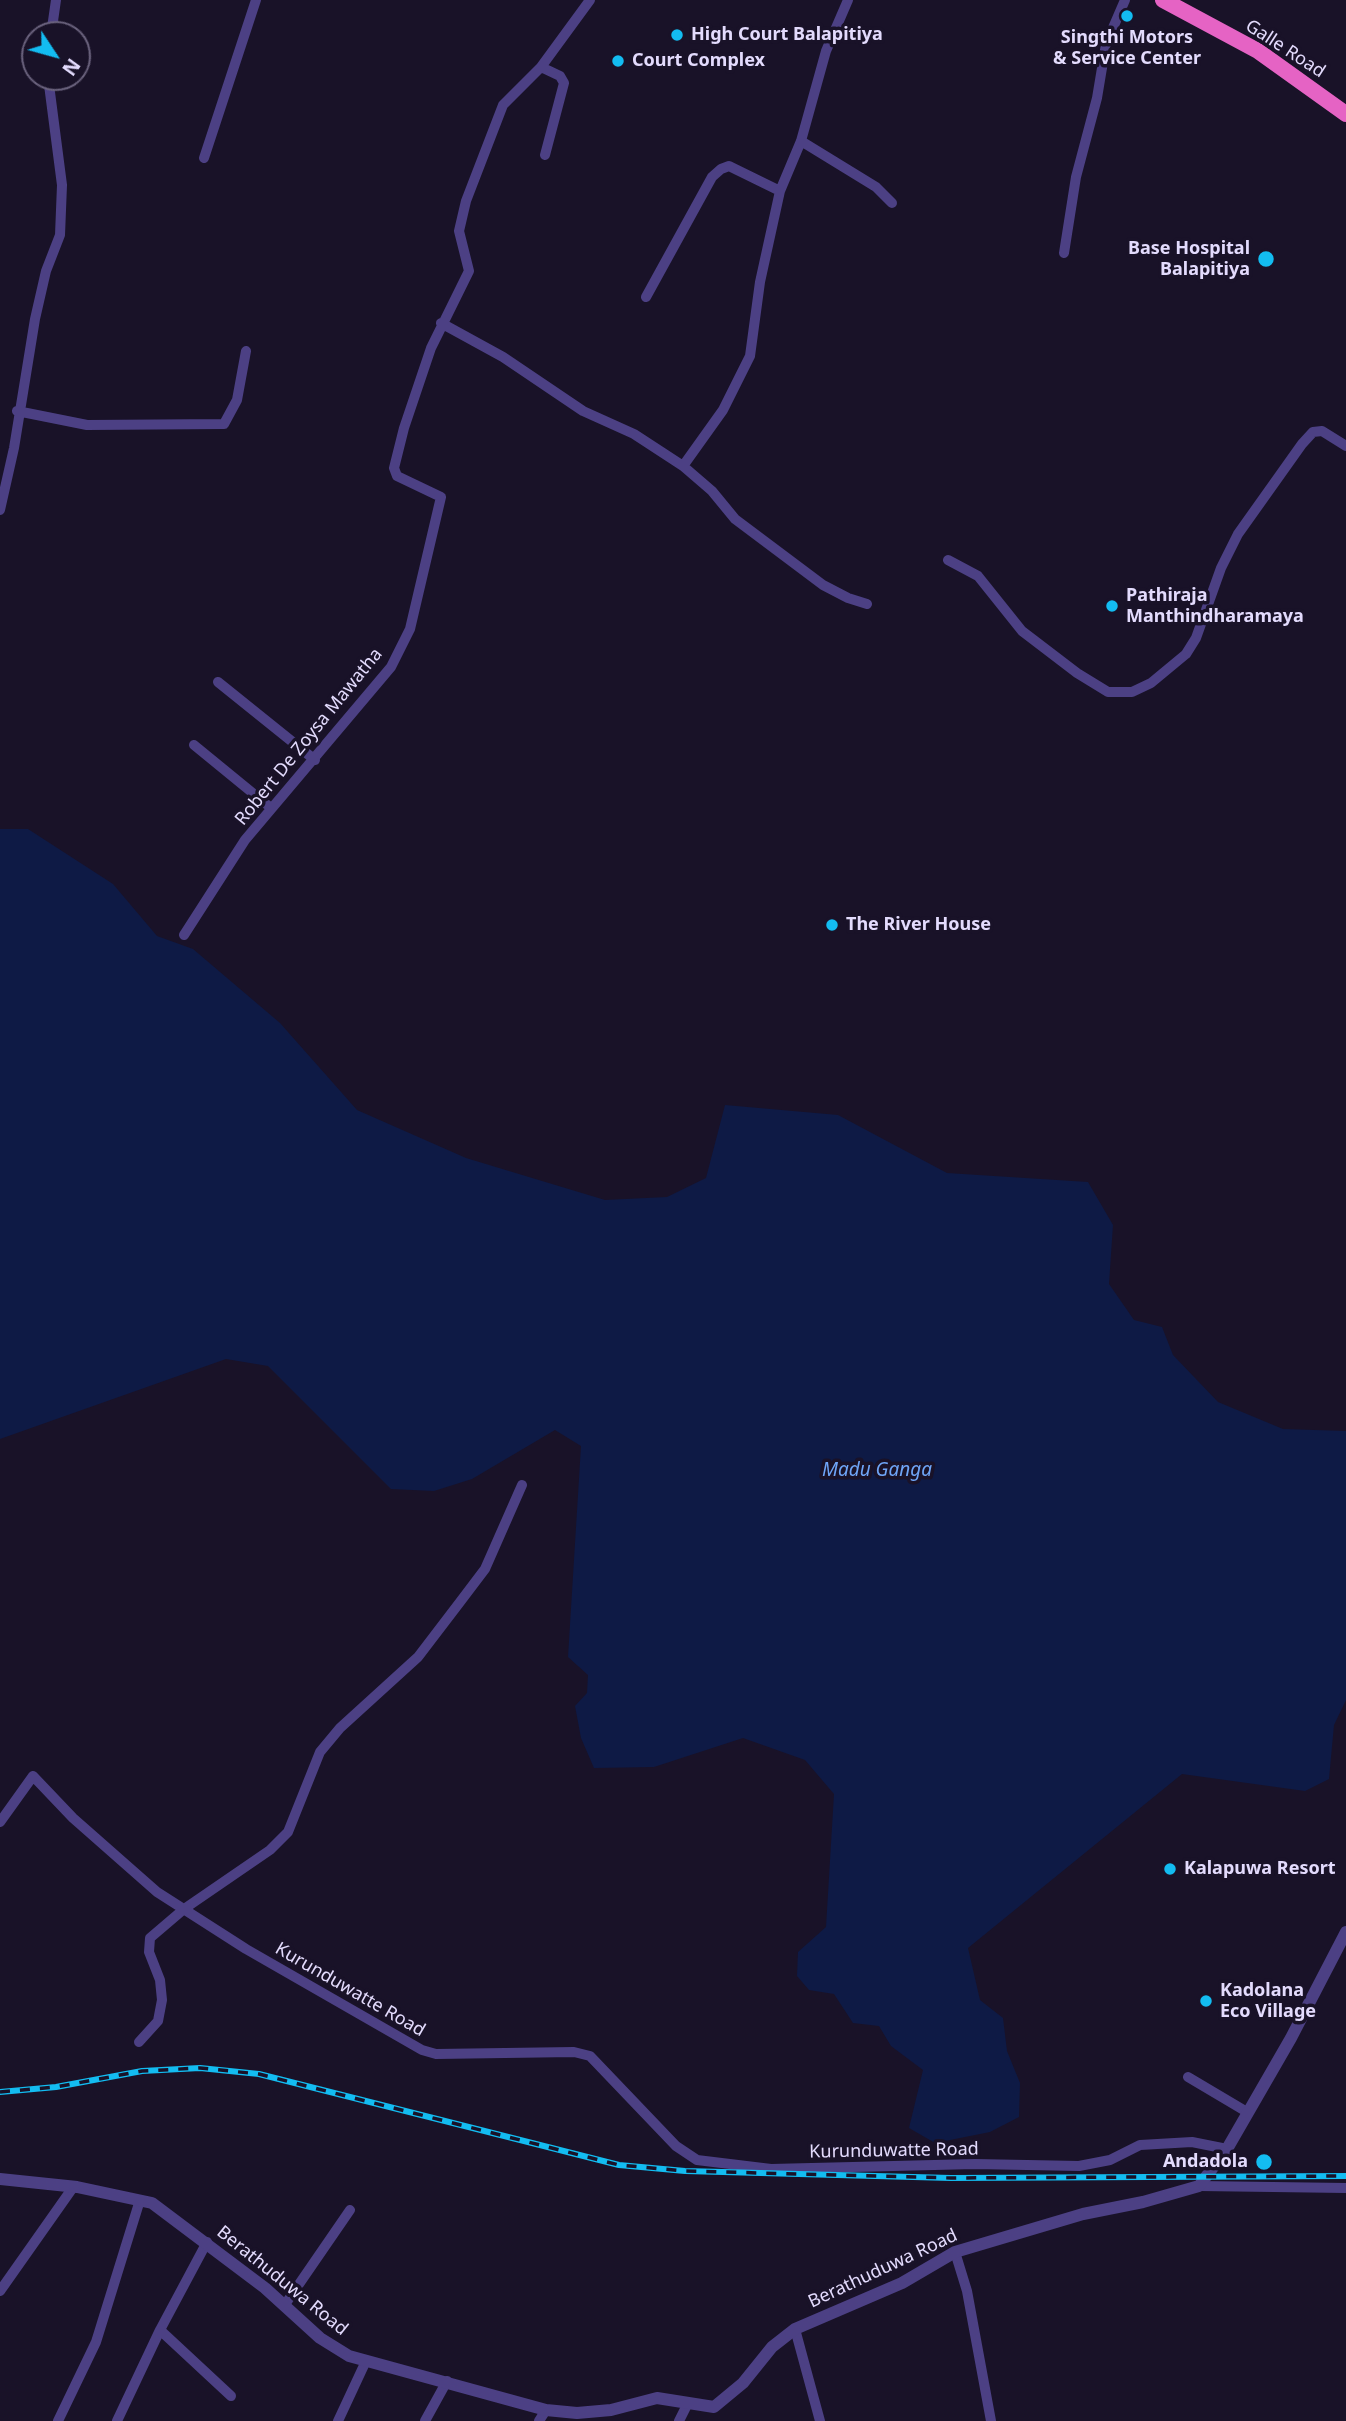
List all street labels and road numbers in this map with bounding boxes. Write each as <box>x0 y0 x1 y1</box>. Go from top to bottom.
street label: Galle Road <box>1241 15 1329 83</box>
street label: Robert De Zoysa Mawatha <box>231 644 387 830</box>
street label: Kurunduwatte Road <box>271 1938 429 2042</box>
street label: Kurunduwatte Road <box>809 2139 979 2163</box>
street label: Berathuduwa Road <box>212 2222 352 2340</box>
street label: Berathuduwa Road <box>805 2225 961 2313</box>

